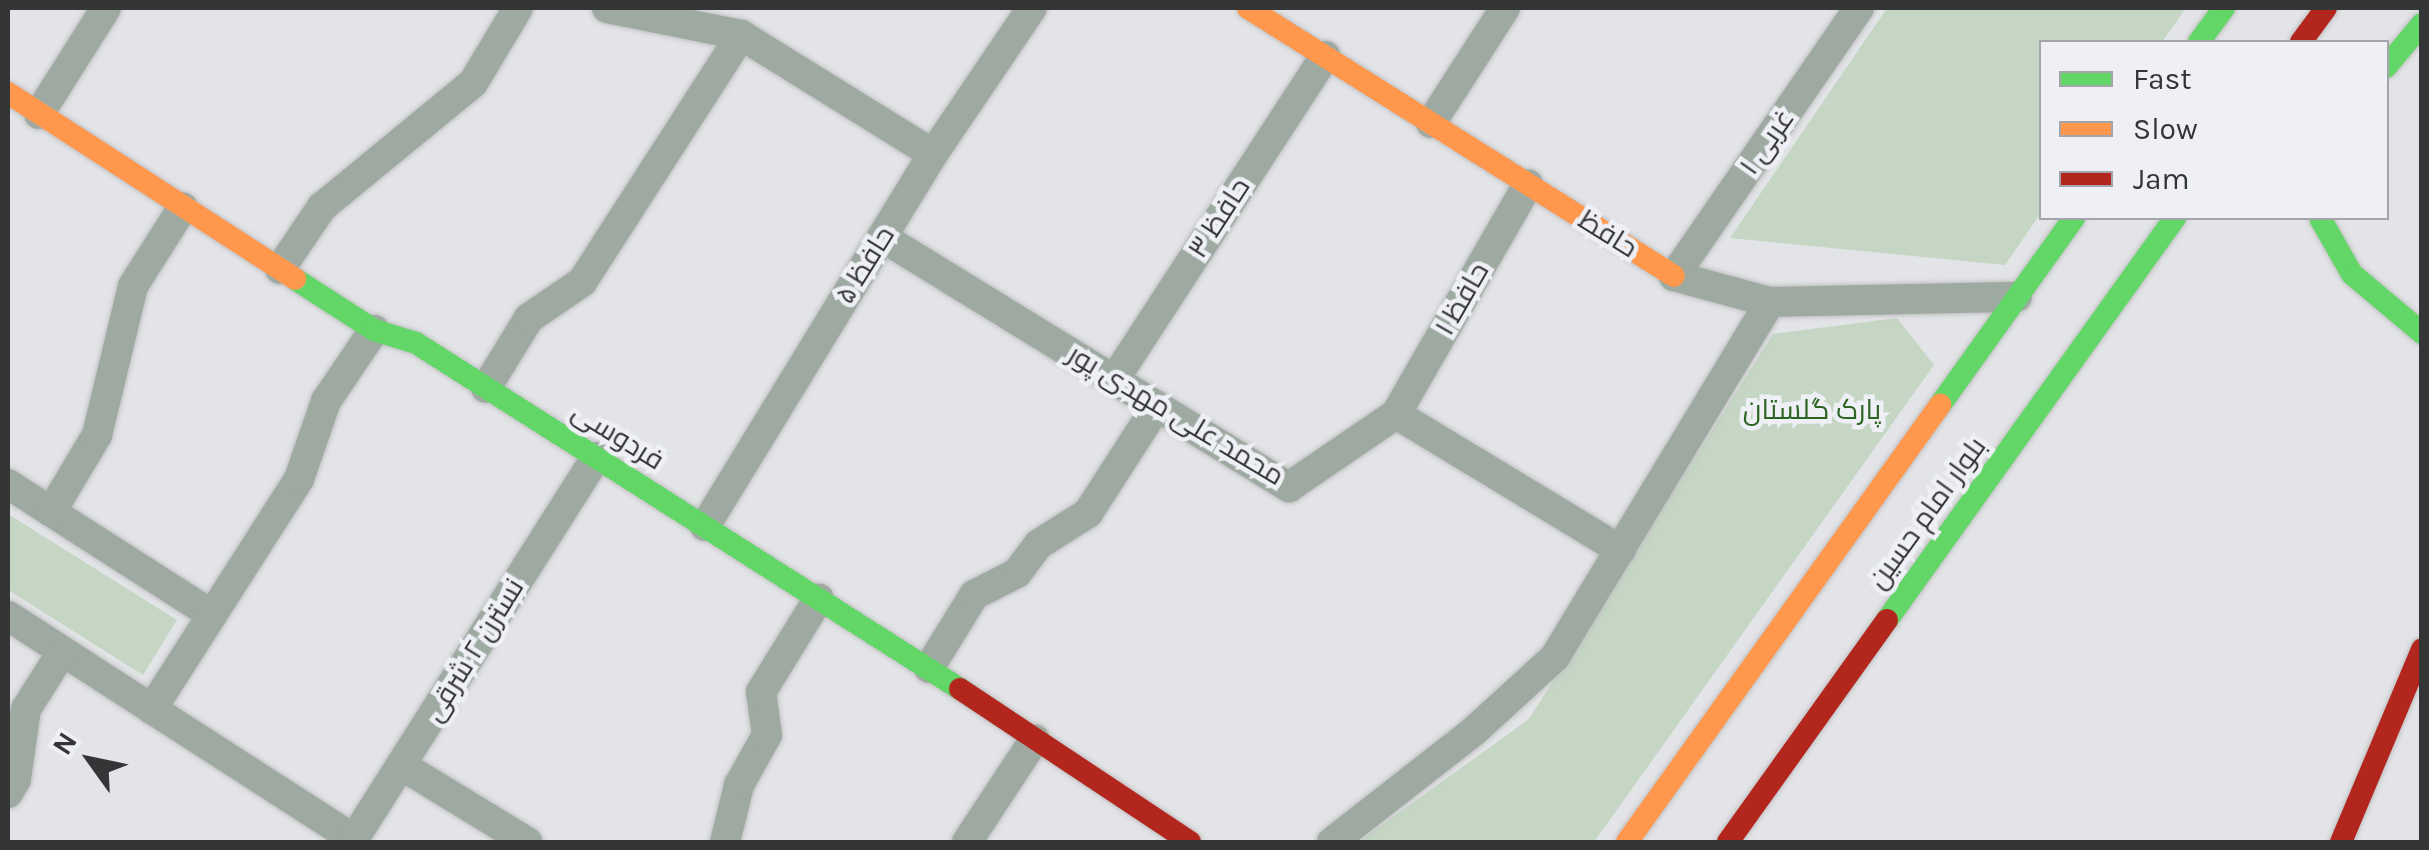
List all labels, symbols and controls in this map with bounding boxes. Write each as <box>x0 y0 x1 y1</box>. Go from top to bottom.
legend <box>2039 40 2389 220</box>
text: Fast <box>2133 61 2192 97</box>
street label: ۱ غربی <box>1732 103 1802 181</box>
text: Slow <box>2133 111 2198 147</box>
text: Jam <box>2133 161 2190 197</box>
street label: حافظ ۳ <box>1181 172 1257 264</box>
street label: حافظ <box>1572 203 1644 265</box>
street label: حافظ ۵ <box>828 220 902 310</box>
street label: حافظ ۱ <box>1428 257 1496 341</box>
street label: محمد علی مهدی پور <box>1062 337 1290 493</box>
park label: پارک گلستان <box>1743 393 1881 427</box>
street label: فردوسی <box>566 395 670 477</box>
street label: بلوار امام حسین <box>1861 431 1993 595</box>
street label: نسترن ۲ شرقی <box>417 572 531 728</box>
north arrow <box>40 710 140 810</box>
text: N <box>45 726 84 761</box>

